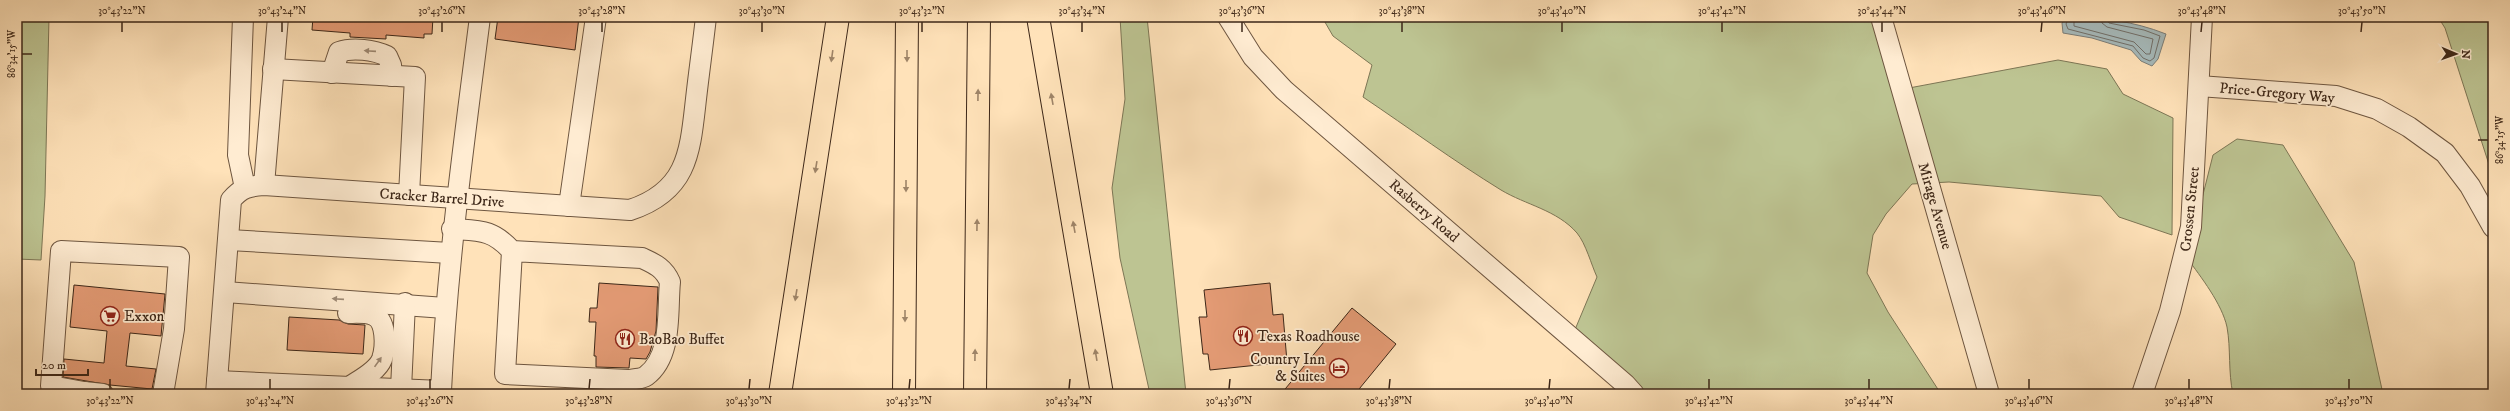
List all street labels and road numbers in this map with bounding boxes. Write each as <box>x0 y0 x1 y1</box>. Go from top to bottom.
street label: Price-Gregory Way <box>2218 78 2336 108</box>
street label: Mirage Avenue <box>1914 160 1956 252</box>
street label: Crossen Street <box>2176 165 2204 253</box>
street label: Rasberry Road <box>1385 175 1464 247</box>
street label: Cracker Barrel Drive <box>379 184 505 212</box>

